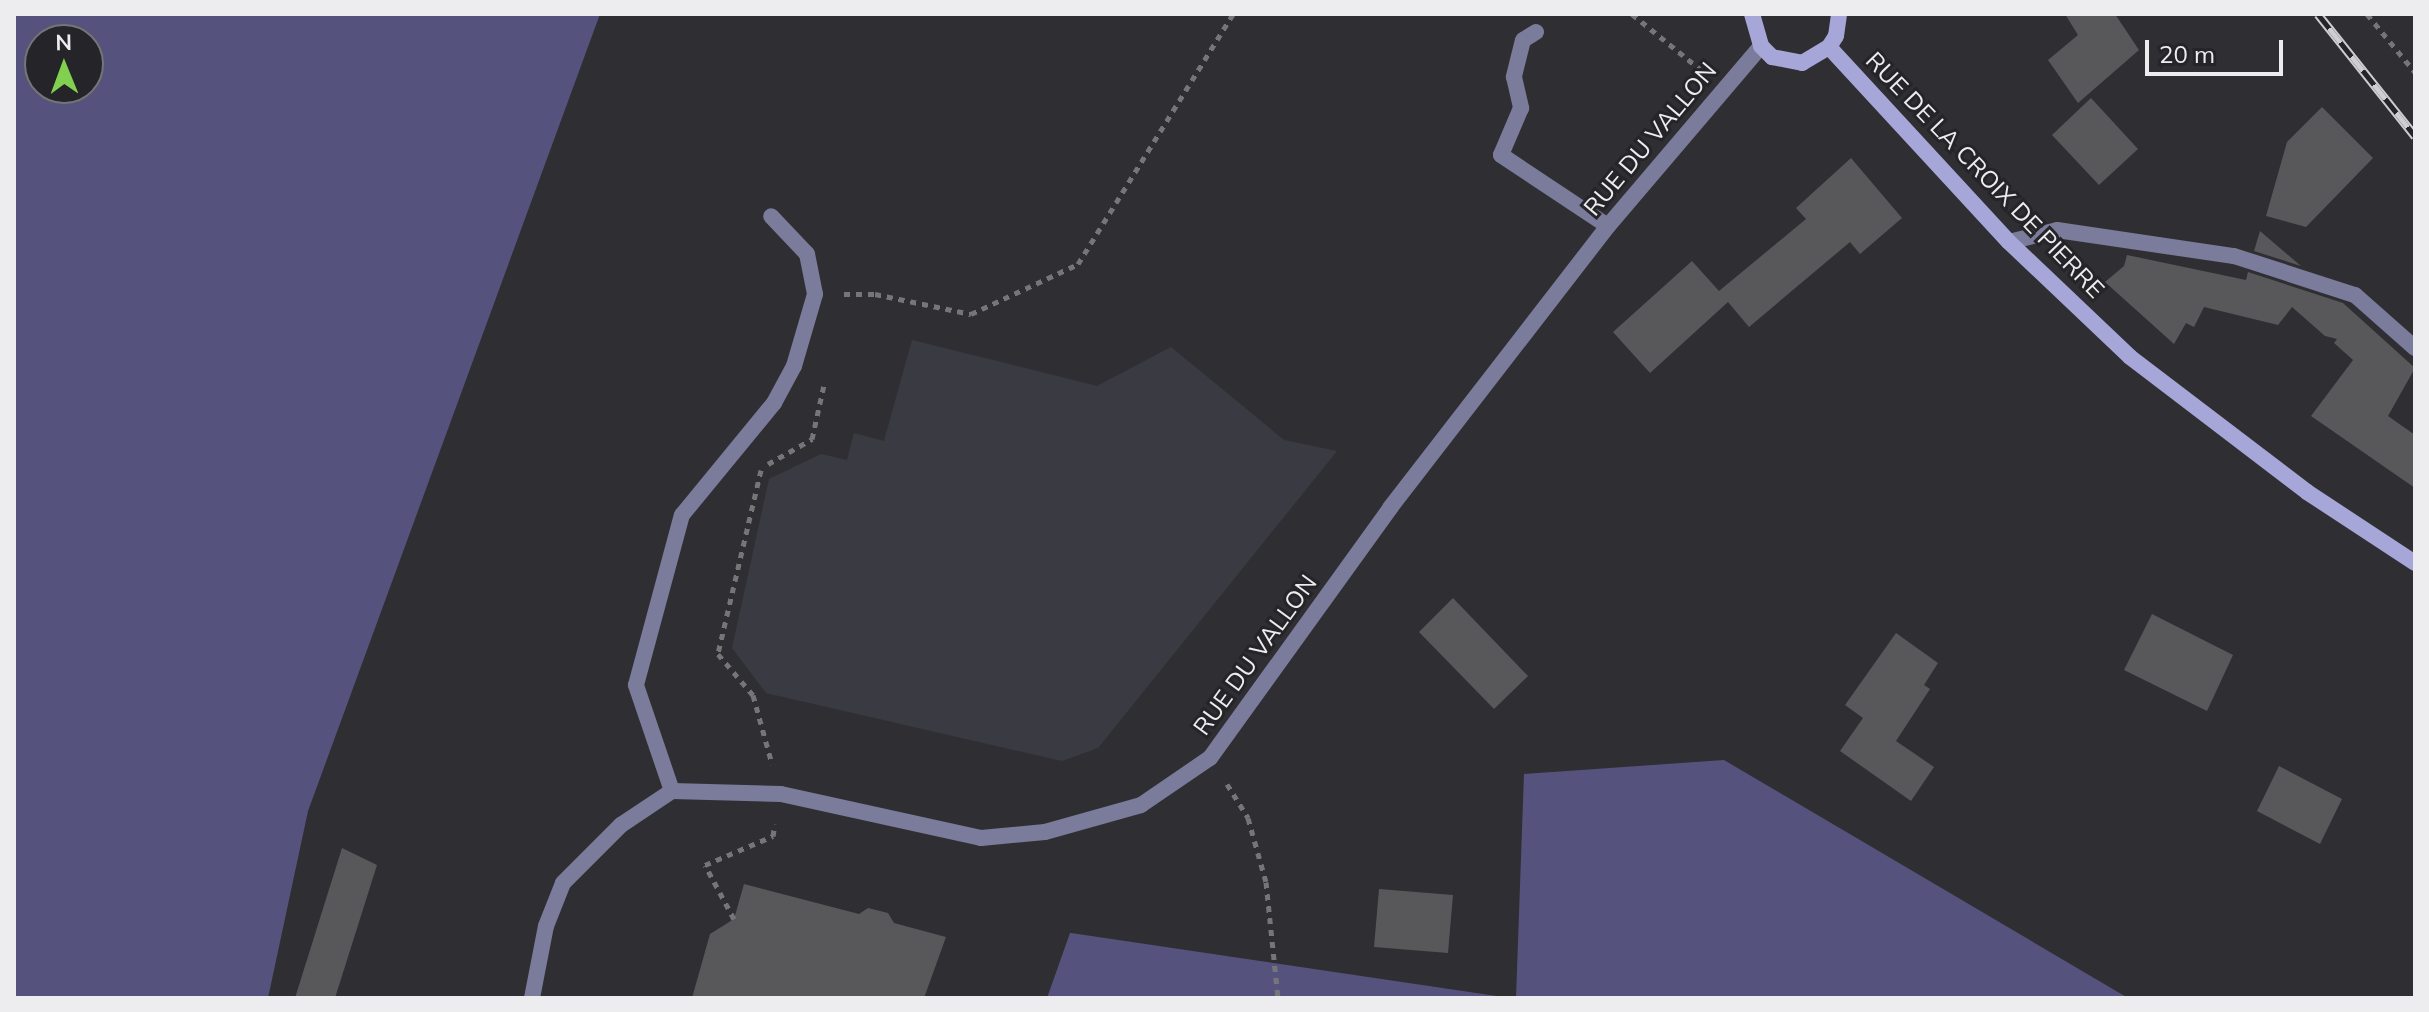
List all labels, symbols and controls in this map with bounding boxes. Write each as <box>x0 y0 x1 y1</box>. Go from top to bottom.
north arrow <box>24 24 104 104</box>
scale bar <box>2149 24 2287 74</box>
text: N <box>55 28 72 56</box>
text: 20 m <box>2159 39 2215 69</box>
street label: RUE DE LA CROIX DE PIERRE <box>1860 46 2110 304</box>
street label: RUE DU VALLON <box>1578 57 1722 221</box>
street label: RUE DU VALLON <box>1187 569 1323 741</box>

